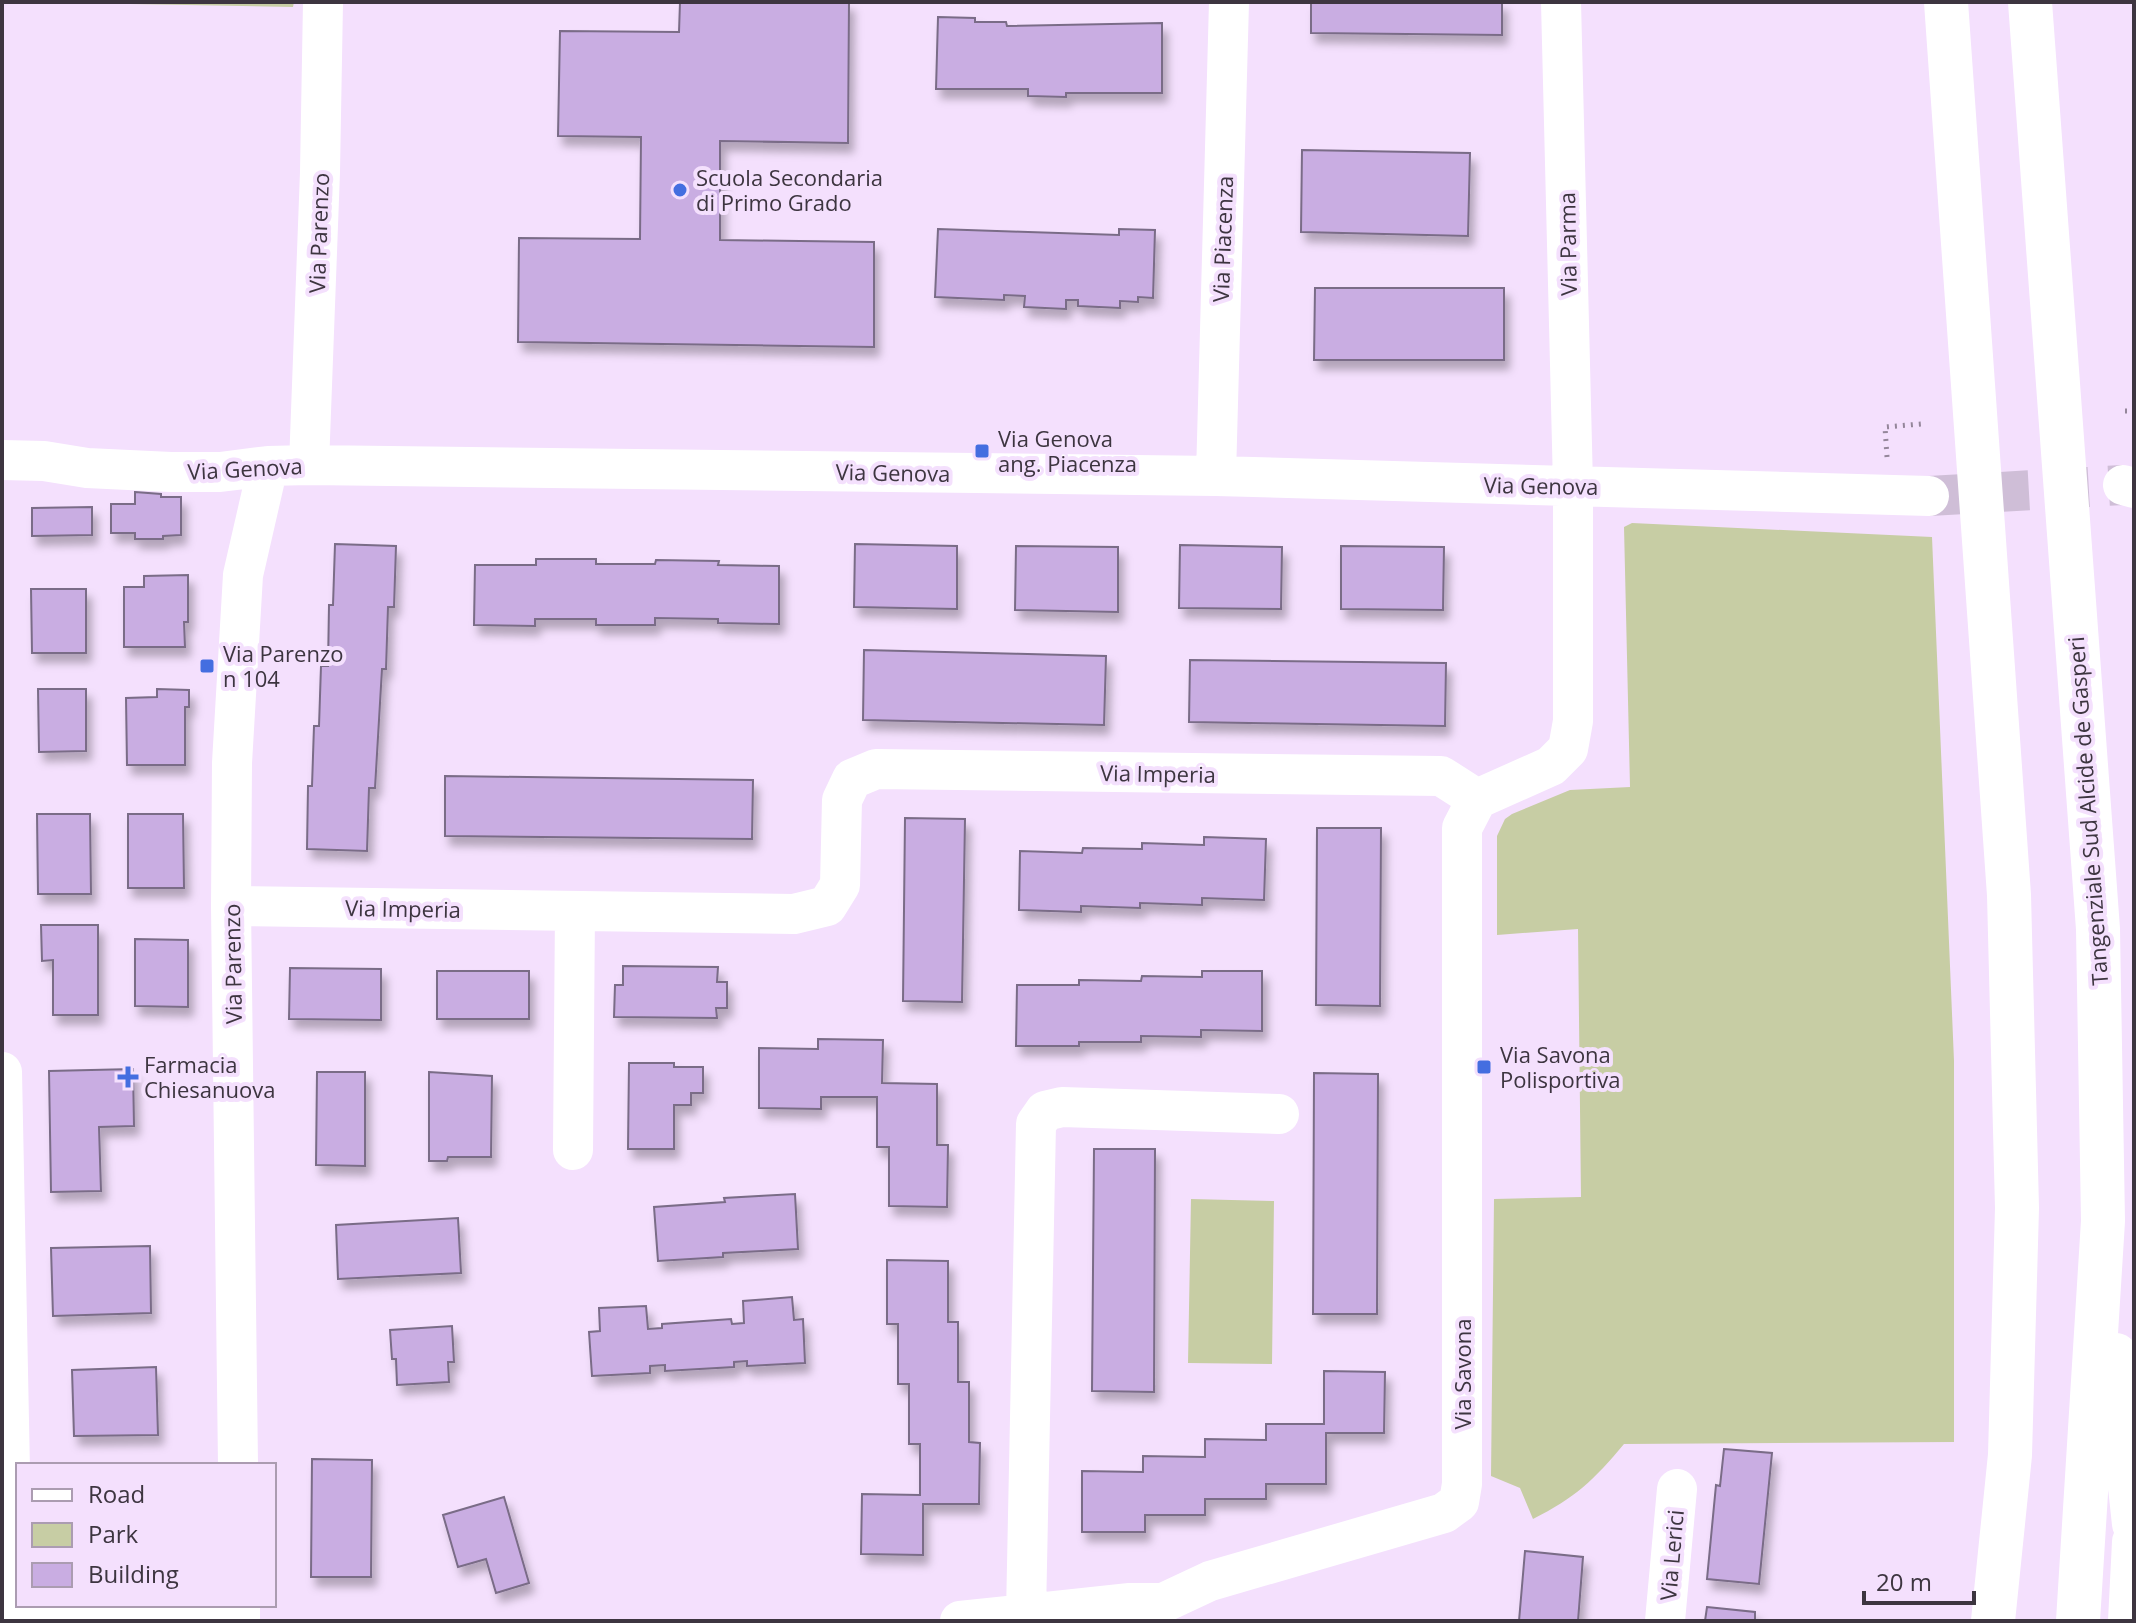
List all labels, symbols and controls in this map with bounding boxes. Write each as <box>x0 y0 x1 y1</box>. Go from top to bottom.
place label: Scuola Secondaria di Primo Grado <box>696 162 883 217</box>
street label: Via Parenzo <box>301 172 335 294</box>
street label: Via Piacenza <box>1205 175 1239 303</box>
marker: Scuola Secondaria di Primo Grado <box>671 181 689 199</box>
street label: Via Parma <box>1551 192 1583 296</box>
place label: Via Genova ang. Piacenza <box>998 423 1137 478</box>
marker: Via Genova ang. Piacenza <box>973 442 991 460</box>
street label: Via Genova <box>187 450 303 486</box>
street label: Via Genova <box>835 456 951 488</box>
street label: Via Genova <box>1483 469 1599 501</box>
street label: Tangenziale Sud Alcide de Gasperi <box>2060 636 2114 986</box>
place label: Via Parenzo n 104 <box>223 638 343 693</box>
marker: Via Parenzo n 104 <box>198 657 216 675</box>
street label: Via Imperia <box>1100 757 1216 789</box>
street label: Via Imperia <box>345 892 461 924</box>
street label: Via Parenzo <box>216 904 248 1024</box>
place label: Via Savona Polisportiva <box>1500 1039 1620 1094</box>
place label: Farmacia Chiesanuova <box>144 1049 275 1104</box>
marker: Via Savona Polisportiva <box>1475 1058 1493 1076</box>
marker: Farmacia Chiesanuova <box>119 1068 137 1086</box>
street label: Via Savona <box>1447 1319 1477 1429</box>
legend <box>16 1463 276 1607</box>
text: Road <box>88 1477 145 1510</box>
street label: Via Lerici <box>1652 1508 1690 1602</box>
text: Park <box>88 1517 139 1550</box>
scale bar <box>1864 1555 1974 1605</box>
text: Building <box>88 1557 179 1590</box>
text: 20 m <box>1876 1565 1932 1598</box>

